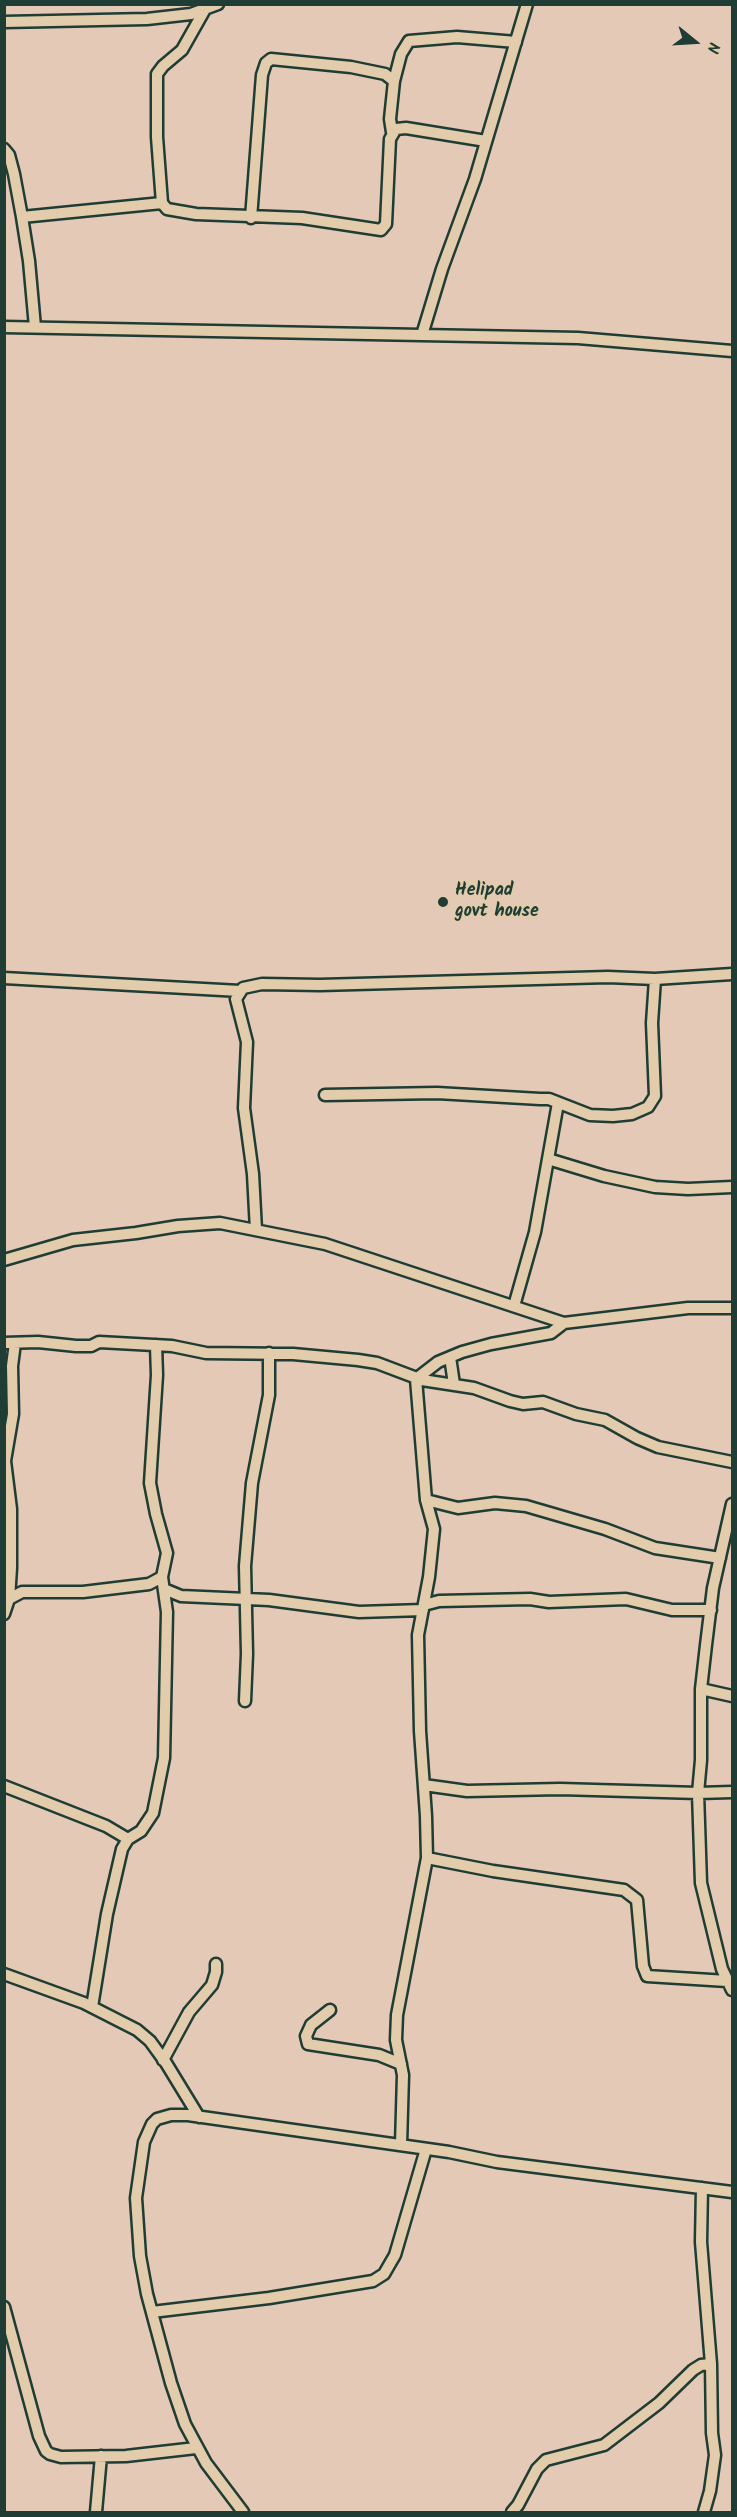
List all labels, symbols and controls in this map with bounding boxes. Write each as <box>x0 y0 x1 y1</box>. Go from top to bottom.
north arrow <box>665 12 725 72</box>
text: N <box>699 39 726 56</box>
place label: Helipad govt house <box>455 881 539 924</box>
marker: Helipad govt house <box>436 895 450 909</box>

